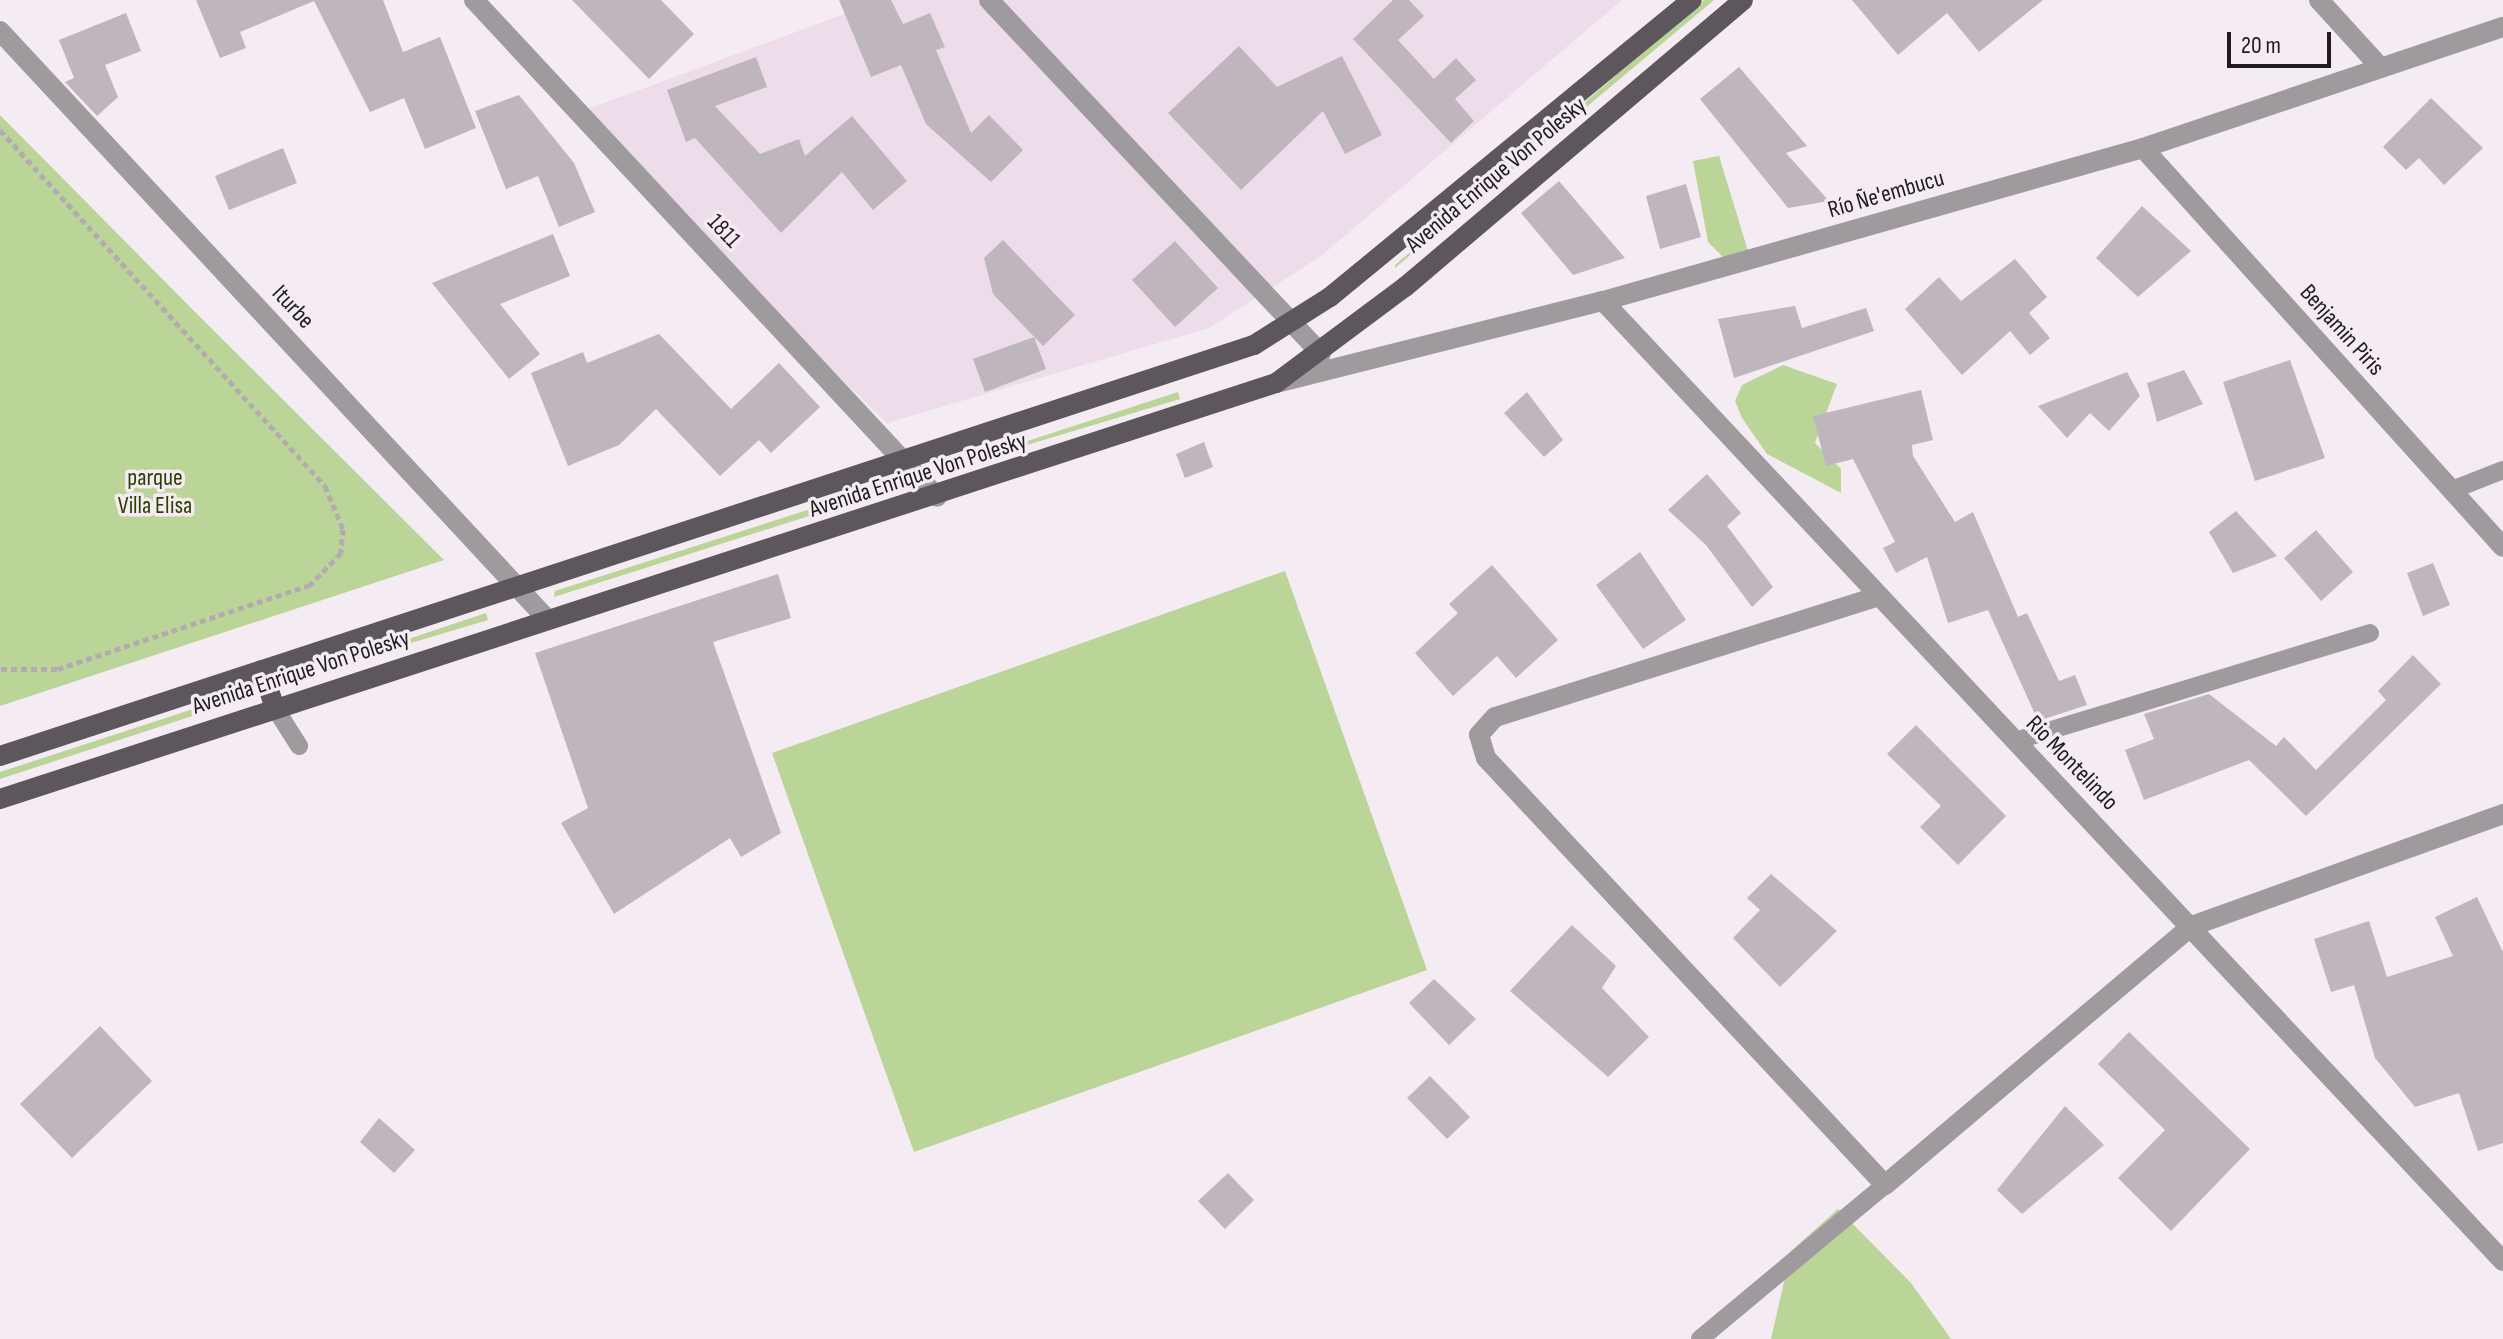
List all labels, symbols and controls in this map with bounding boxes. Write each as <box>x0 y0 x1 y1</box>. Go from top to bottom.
scale bar <box>2231 16 2335 66</box>
text: 20 m <box>2241 31 2281 60</box>
street label: Avenida Enrique Von Polesky <box>1400 91 1592 259</box>
street label: Río Ñe'embucu <box>1825 164 1947 224</box>
street label: 1811 <box>701 208 747 254</box>
street label: Iturbe <box>266 279 320 335</box>
street label: Benjamin Piris <box>2294 279 2390 381</box>
street label: Avenida Enrique Von Polesky <box>806 426 1030 524</box>
park label: parque Villa Elisa <box>118 464 192 520</box>
street label: Avenida Enrique Von Polesky <box>189 623 413 721</box>
street label: Rio Montelindo <box>2020 710 2124 816</box>

